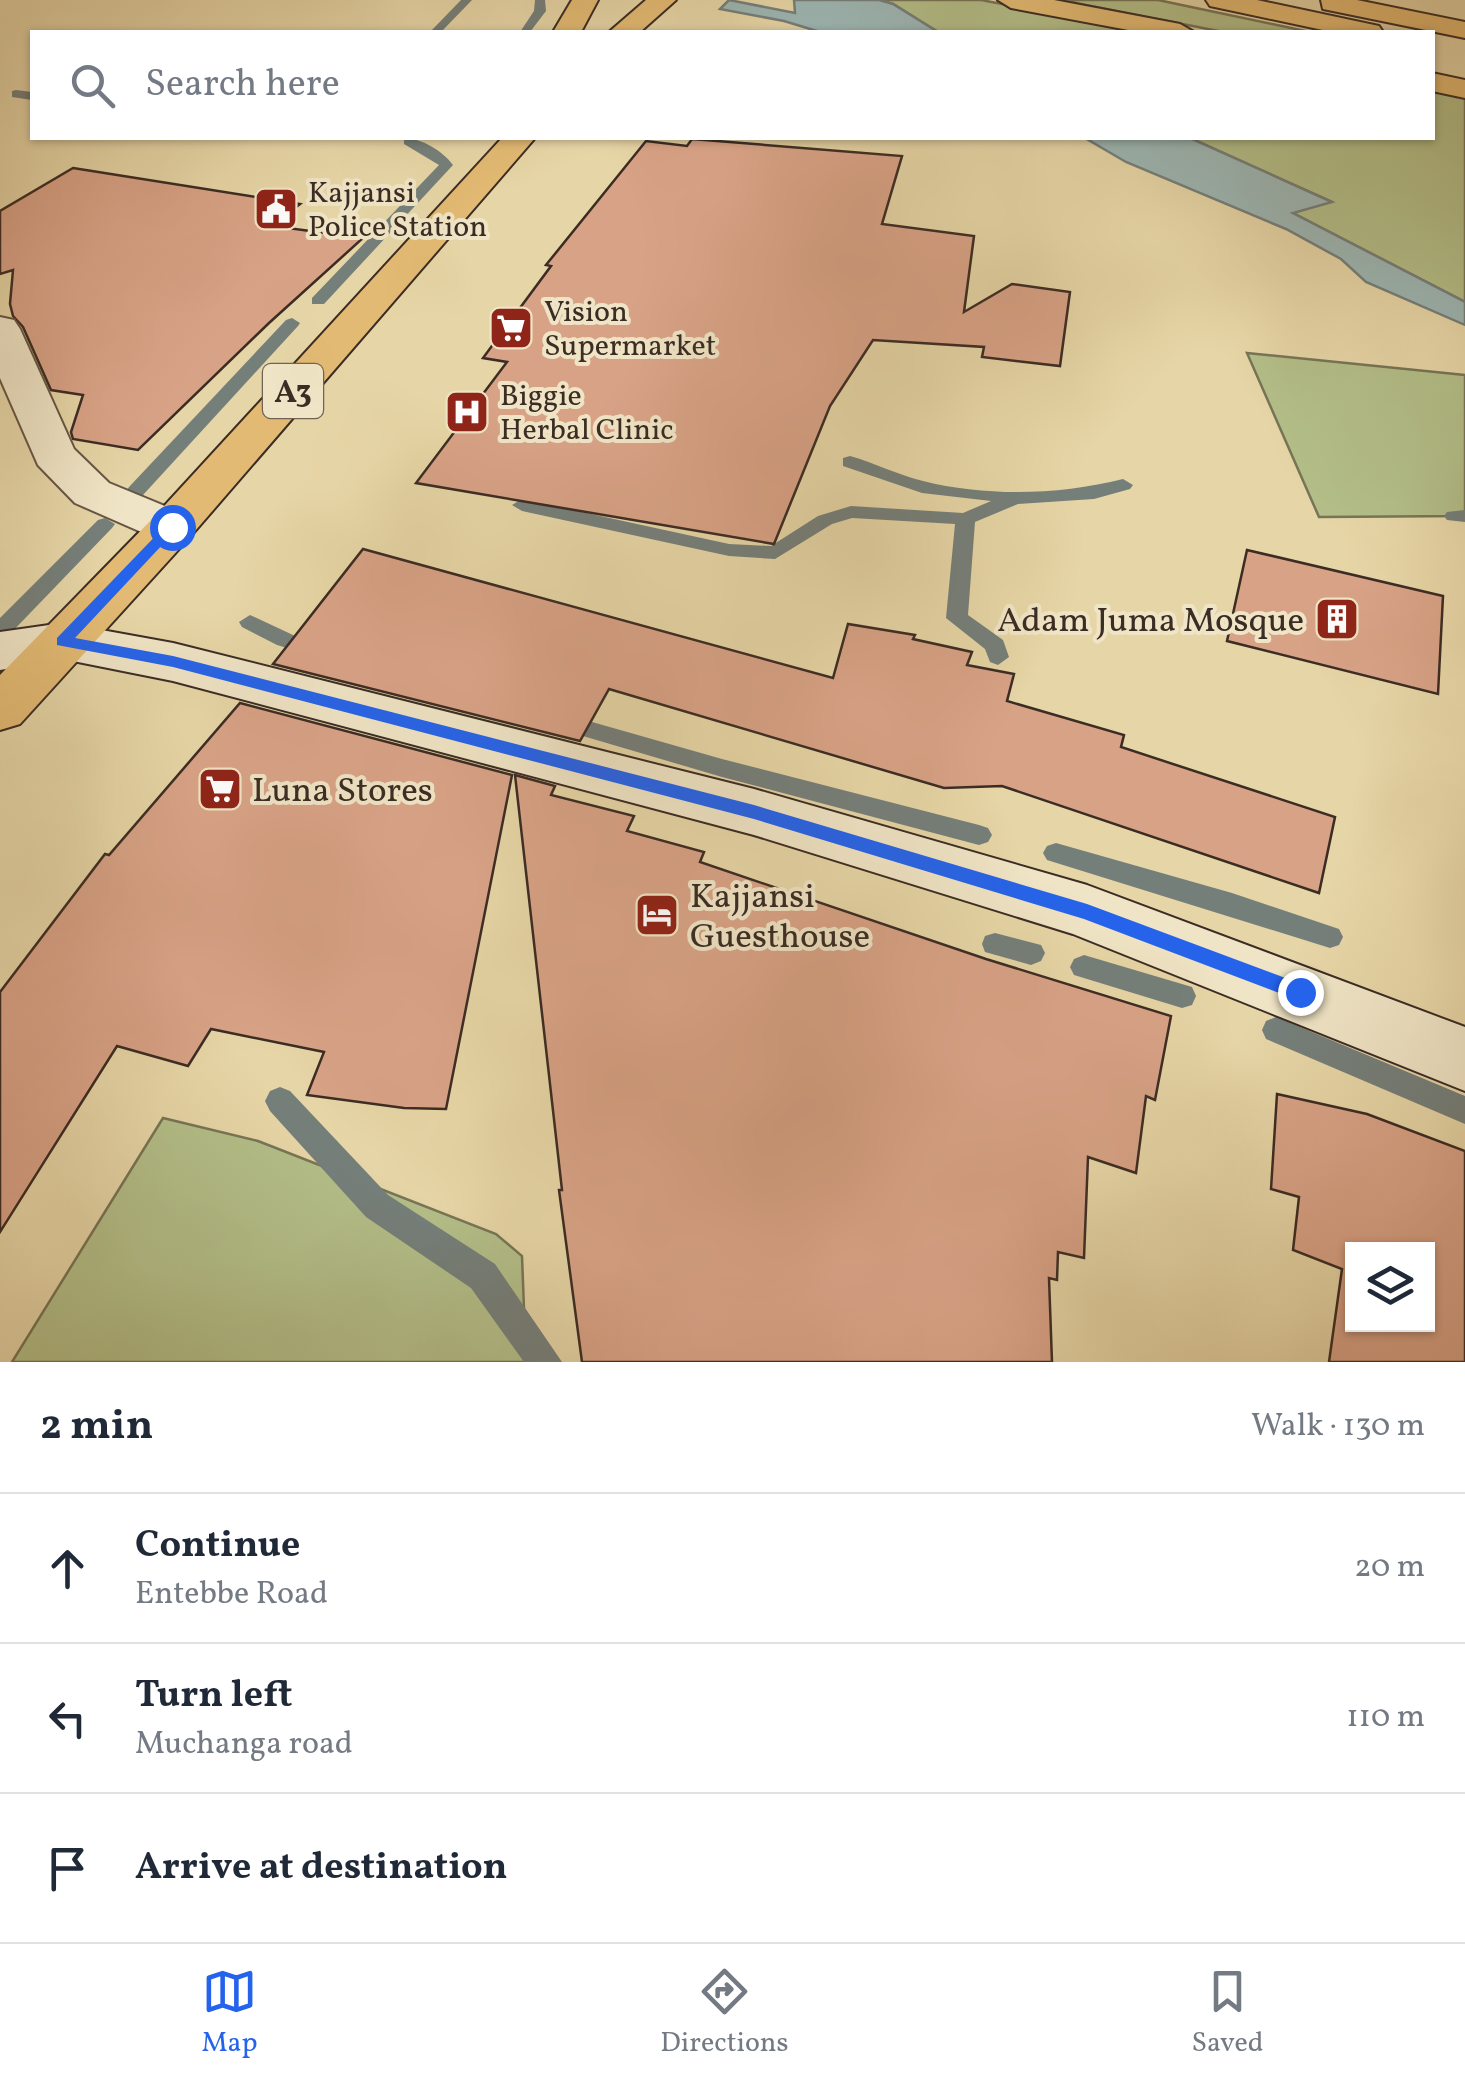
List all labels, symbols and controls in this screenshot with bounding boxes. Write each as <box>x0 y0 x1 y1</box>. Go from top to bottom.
search box <box>30 30 1435 140</box>
icon: search <box>65 58 120 113</box>
text: Search here <box>145 59 340 112</box>
place label: Kajjansi Police Station <box>308 173 487 249</box>
public building icon: Kajjansi Police Station <box>253 186 299 232</box>
place label: Vision Supermarket <box>544 292 716 368</box>
supermarket icon: Vision Supermarket <box>488 305 534 351</box>
road number: A3 <box>263 364 323 418</box>
place label: Biggie Herbal Clinic <box>500 376 674 452</box>
hospital icon: Biggie Herbal Clinic <box>444 389 490 435</box>
route start <box>150 505 196 551</box>
building icon: Adam Juma Mosque <box>1314 596 1360 642</box>
place label: Adam Juma Mosque <box>997 598 1304 646</box>
supermarket icon: Luna Stores <box>197 766 243 812</box>
place label: Luna Stores <box>252 768 433 816</box>
place label: Kajjansi Guesthouse <box>690 874 870 962</box>
hotel icon: Kajjansi Guesthouse <box>634 892 680 938</box>
route end <box>1278 970 1324 1016</box>
map controls <box>1345 1242 1435 1332</box>
button: layers <box>1345 1242 1435 1332</box>
text: 2 min <box>40 1398 153 1457</box>
text: Walk · 130 m <box>1251 1405 1425 1449</box>
text: Continue <box>135 1520 300 1573</box>
icon: ahead <box>40 1541 95 1596</box>
text: 20 m <box>1354 1546 1425 1590</box>
text: Entebbe Road <box>135 1573 328 1617</box>
text: Turn left <box>135 1670 292 1723</box>
icon: left <box>40 1691 95 1746</box>
text: 110 m <box>1346 1696 1425 1740</box>
text: Muchanga road <box>135 1723 353 1767</box>
icon: arrive <box>40 1841 95 1896</box>
text: Arrive at destination <box>135 1842 508 1895</box>
tab: Map <box>201 1964 257 2063</box>
tab: Directions <box>660 1964 789 2063</box>
tab: Saved <box>1191 1964 1264 2063</box>

